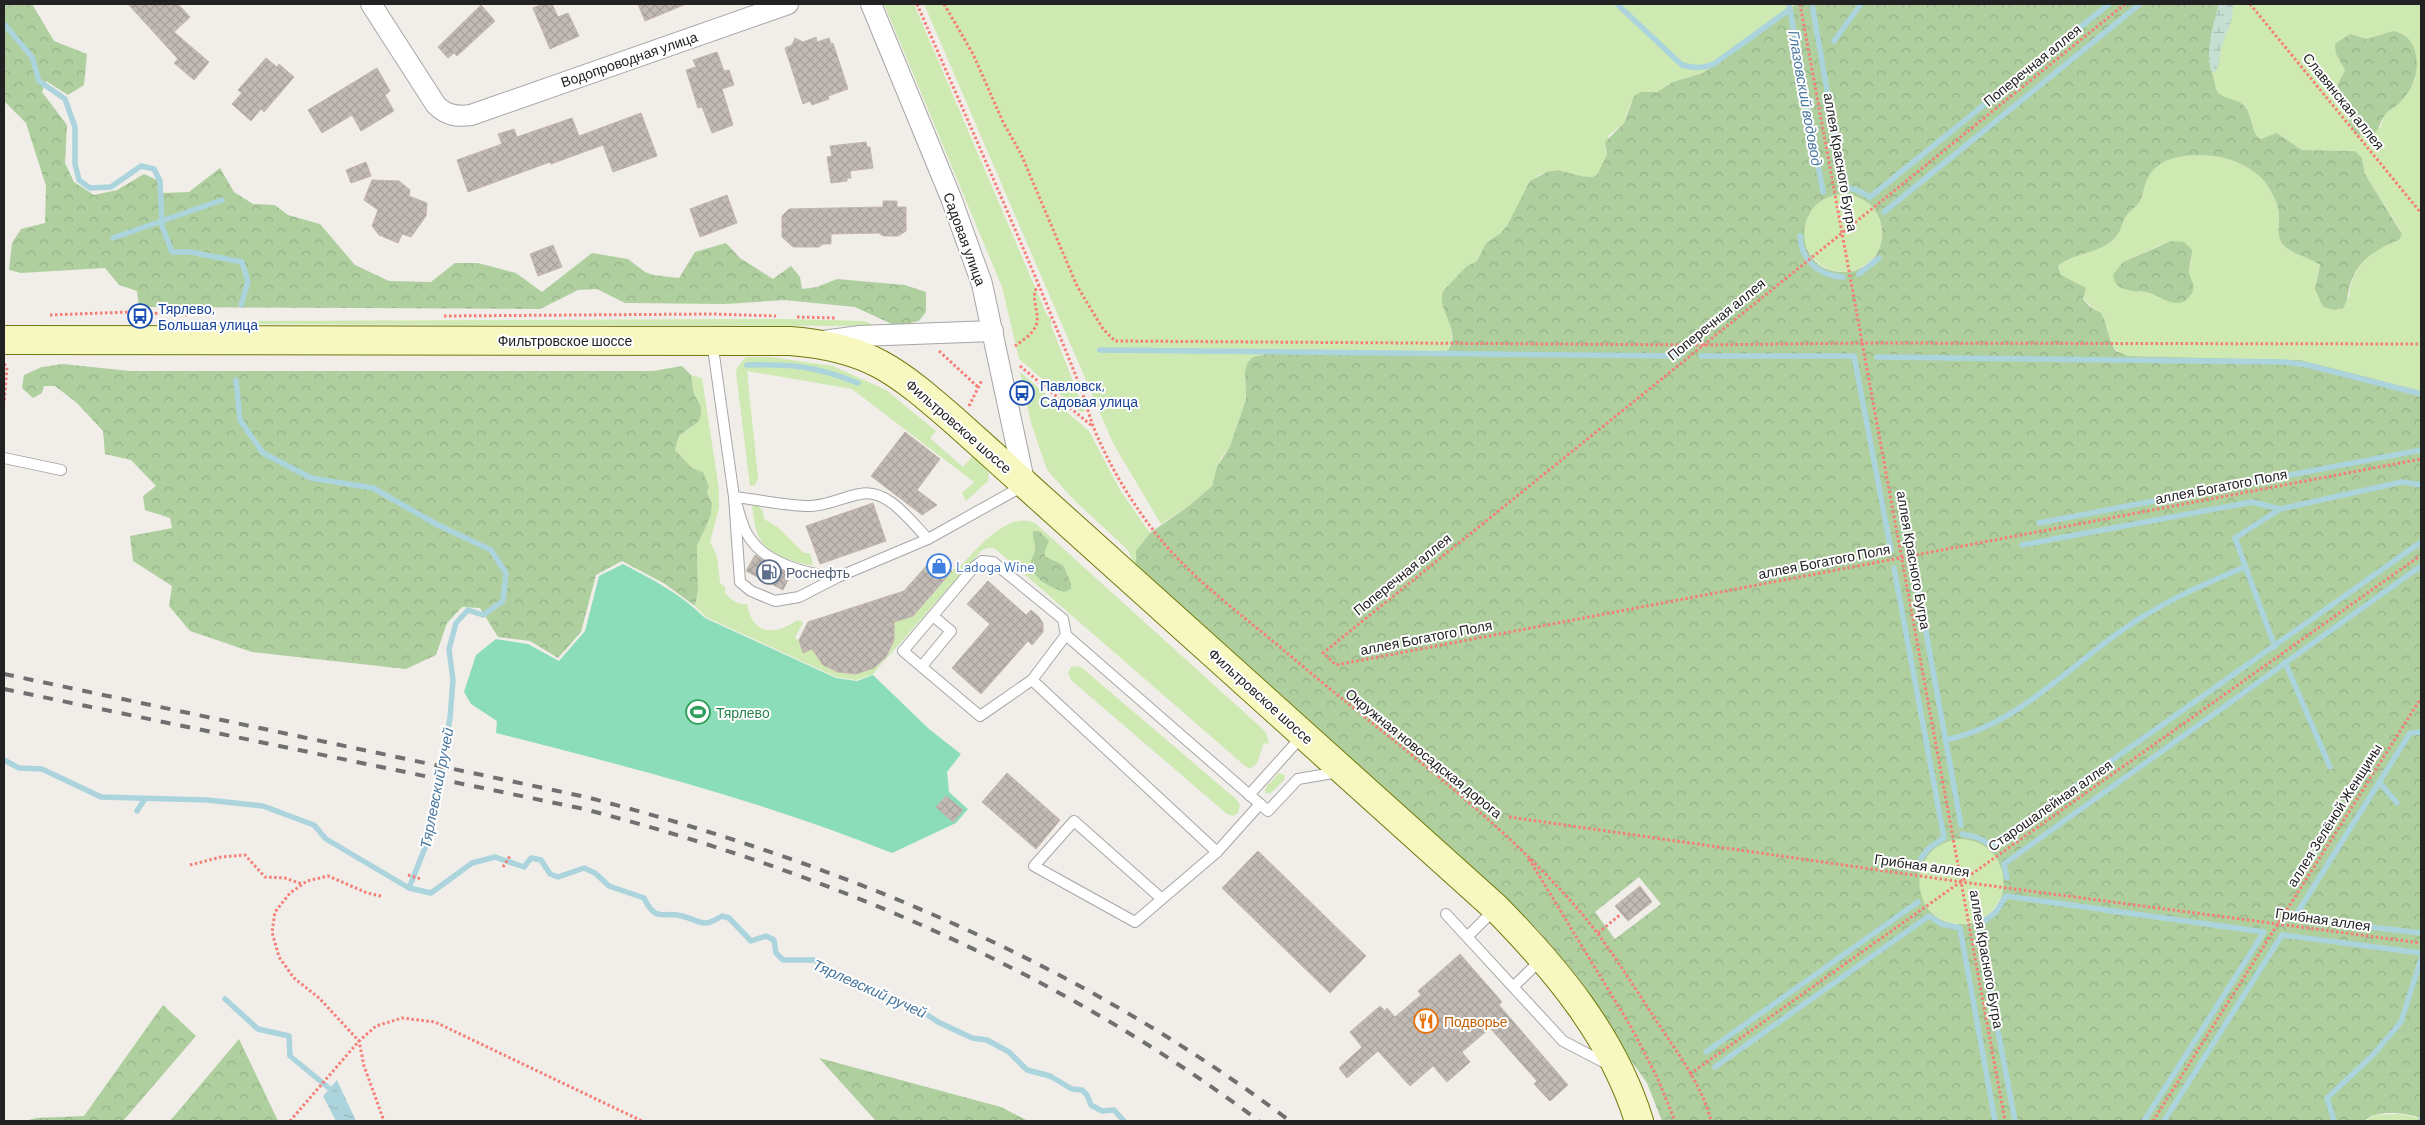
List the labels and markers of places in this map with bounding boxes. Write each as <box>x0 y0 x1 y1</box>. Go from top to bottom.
place label: Тярлево, Большая улица <box>158 300 258 333</box>
bus stop icon: Тярлево, Большая улица <box>127 303 153 329</box>
place label: Павловск, Садовая улица <box>1040 377 1138 410</box>
bus stop icon: Павловск, Садовая улица <box>1009 380 1035 406</box>
shop icon: Ladoga Wine <box>926 553 952 579</box>
place label: Ladoga Wine <box>956 558 1035 575</box>
fuel station icon: Роснефть <box>756 559 782 585</box>
place label: Роснефть <box>786 564 850 581</box>
sports icon: Тярлево <box>685 699 711 725</box>
place label: Тярлево <box>716 704 770 721</box>
restaurant icon: Подворье <box>1413 1008 1439 1034</box>
place label: Подворье <box>1444 1013 1508 1030</box>

